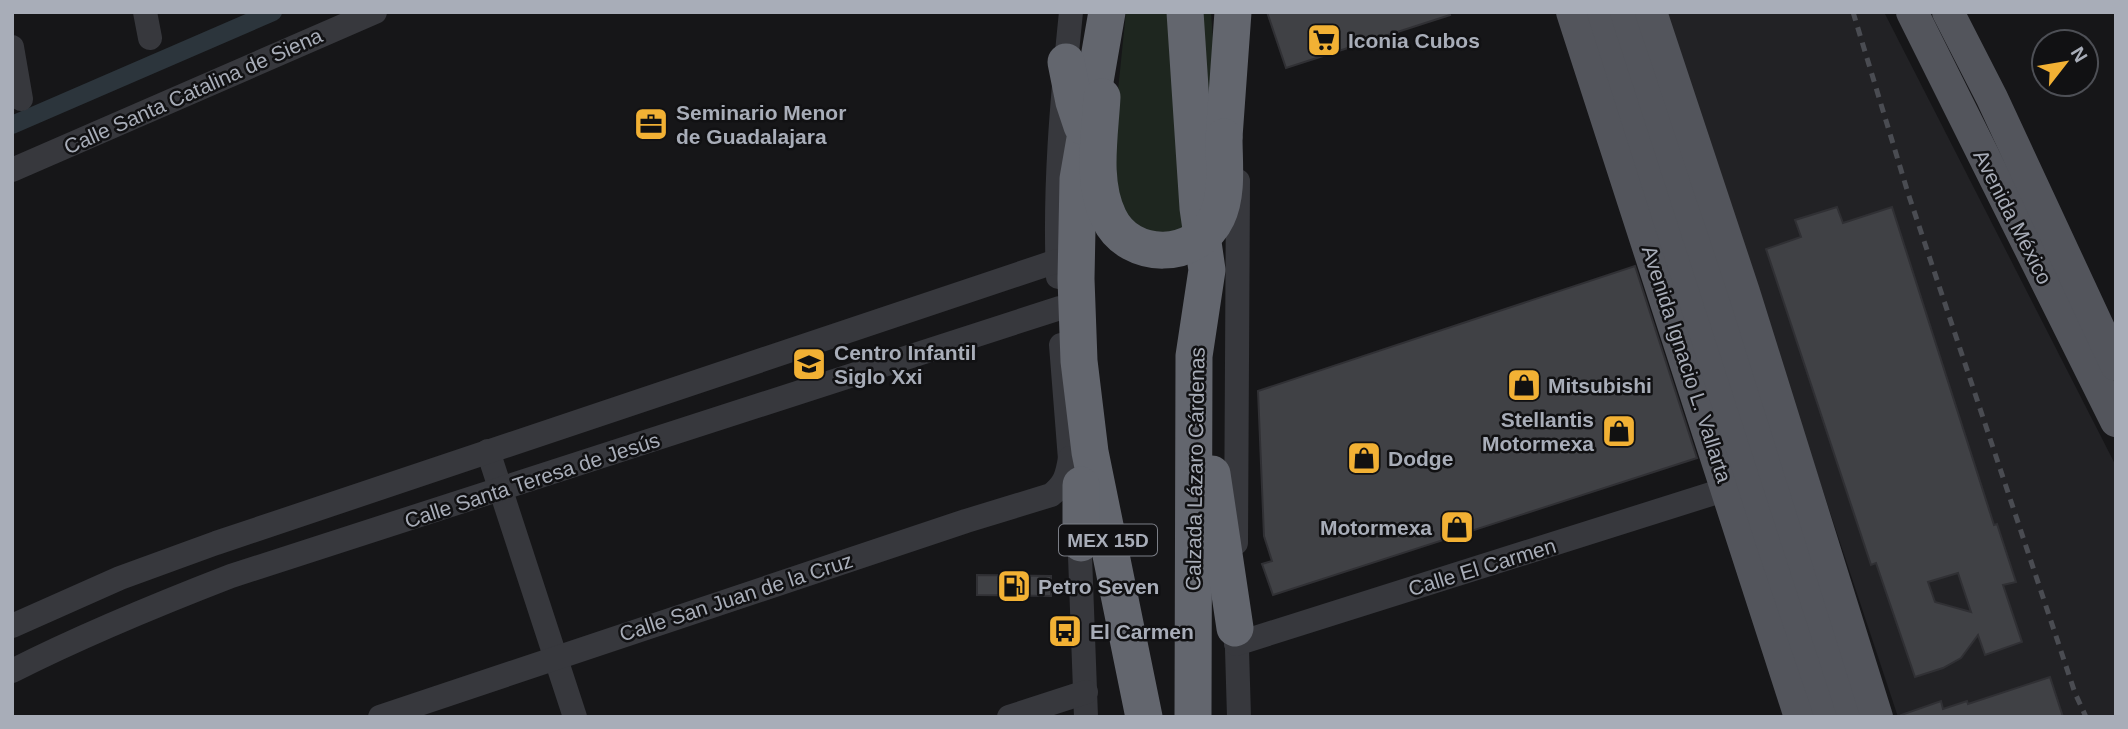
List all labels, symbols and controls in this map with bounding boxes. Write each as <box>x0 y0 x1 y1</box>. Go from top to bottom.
supermarket icon: Iconia Cubos <box>1305 21 1343 59</box>
street label: Calle Santa Catalina de Siena <box>60 23 326 158</box>
north arrow <box>2030 28 2100 98</box>
place label: Iconia Cubos <box>1348 29 1480 52</box>
text: N <box>2067 43 2092 66</box>
place label: Seminario Menor de Guadalajara <box>676 101 846 148</box>
office icon: Seminario Menor de Guadalajara <box>632 105 670 143</box>
street label: Avenida México <box>1969 146 2057 288</box>
street label: Avenida Ignacio L. Vallarta <box>1638 243 1736 486</box>
place label: Centro Infantil Siglo Xxi <box>834 341 976 388</box>
school or university icon: Centro Infantil Siglo Xxi <box>790 345 828 383</box>
street label: Calzada Lázaro Cárdenas <box>1181 347 1209 591</box>
shop icon: Mitsubishi <box>1505 366 1543 404</box>
place label: Mitsubishi <box>1548 374 1652 397</box>
place label: Stellantis Motormexa <box>1482 408 1594 455</box>
shop icon: Stellantis Motormexa <box>1600 412 1638 450</box>
street label: Calle Santa Teresa de Jesús <box>402 428 662 532</box>
shop icon: Dodge <box>1345 439 1383 477</box>
place label: Dodge <box>1388 447 1453 470</box>
shop icon: Motormexa <box>1438 508 1476 546</box>
place label: Motormexa <box>1320 516 1432 539</box>
road number: MEX 15D <box>1059 524 1157 555</box>
street label: Calle El Carmen <box>1406 534 1558 600</box>
street label: Calle San Juan de la Cruz <box>616 548 856 646</box>
fuel station icon: Petro Seven <box>995 567 1033 605</box>
place label: Petro Seven <box>1038 575 1159 598</box>
bus stop icon: El Carmen <box>1046 612 1084 650</box>
place label: El Carmen <box>1090 620 1194 643</box>

